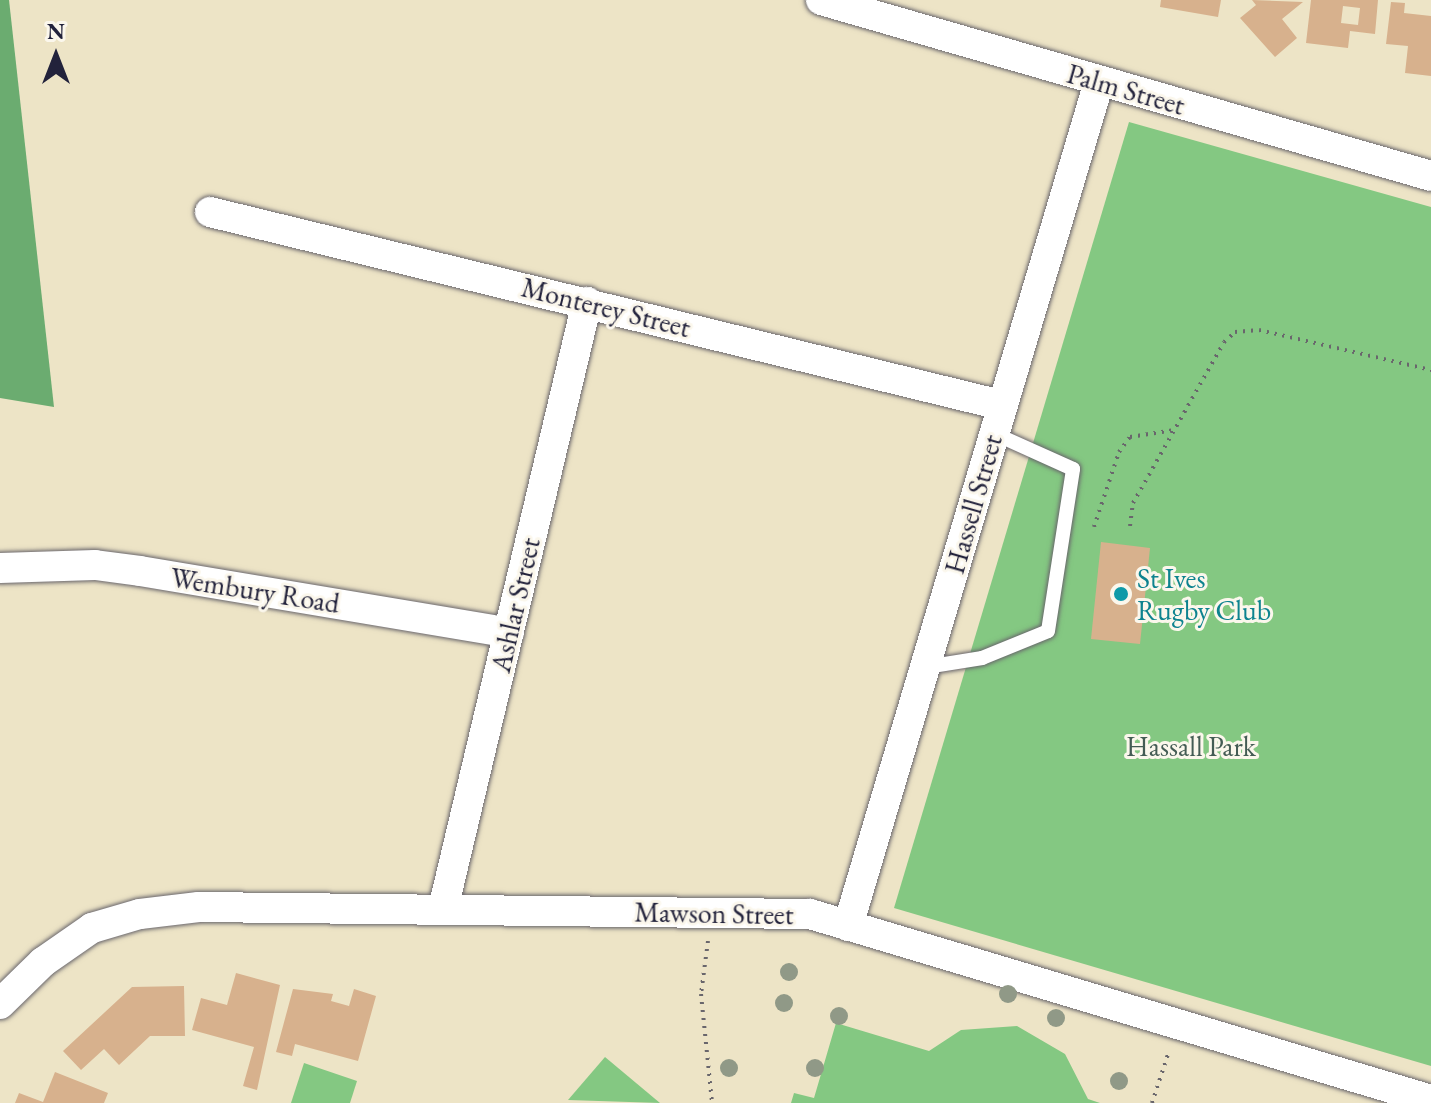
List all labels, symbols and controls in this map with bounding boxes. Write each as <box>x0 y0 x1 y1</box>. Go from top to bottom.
north arrow <box>16 16 96 96</box>
text: N <box>47 17 65 46</box>
street label: Palm Street <box>1063 56 1189 122</box>
street label: Monterey Street <box>518 270 694 344</box>
street label: Hassell Street <box>937 430 1009 578</box>
street label: Ashlar Street <box>483 534 547 676</box>
street label: Wembury Road <box>168 560 342 620</box>
place label: St Ives Rugby Club <box>1137 561 1271 627</box>
marker: St Ives Rugby Club <box>1112 585 1130 603</box>
park label: Hassall Park <box>1126 729 1256 763</box>
street label: Mawson Street <box>634 895 794 931</box>

